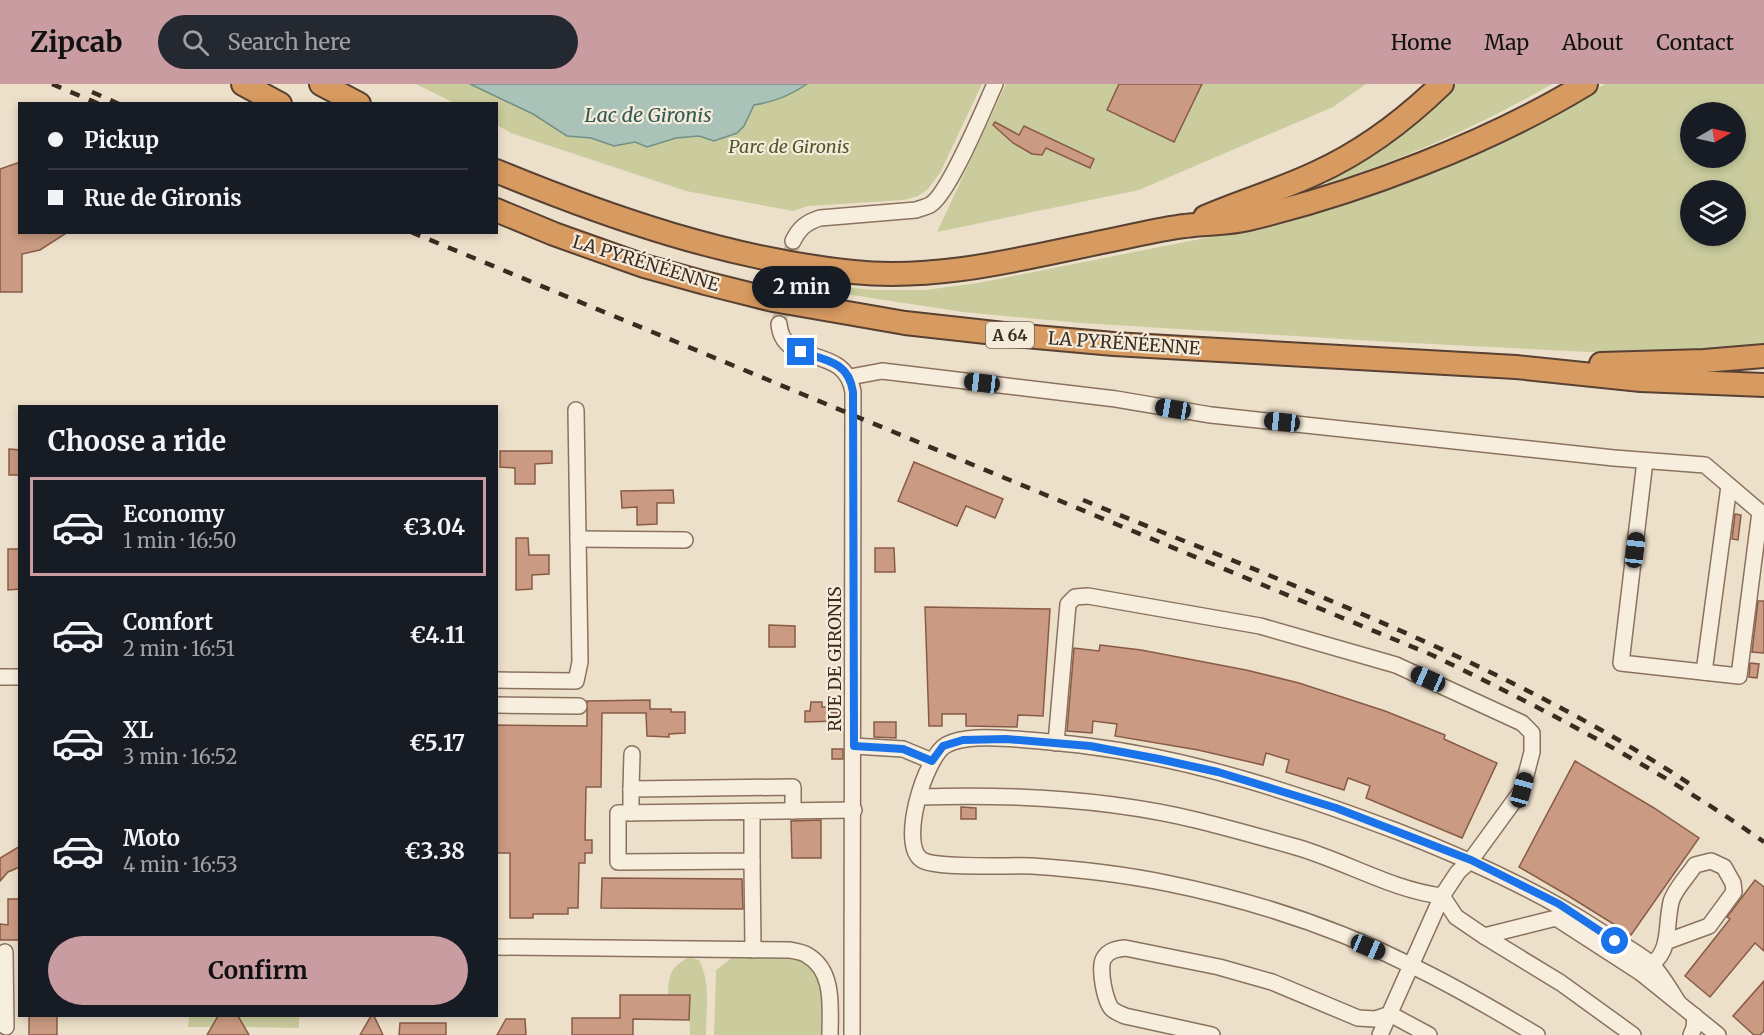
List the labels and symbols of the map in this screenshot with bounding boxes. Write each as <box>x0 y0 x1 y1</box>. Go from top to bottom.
water label: Lac de Gironis <box>584 102 712 127</box>
north arrow <box>1680 102 1746 168</box>
park label: Parc de Gironis <box>728 135 850 158</box>
street label: LA PYRÉNÉENNE <box>570 230 723 296</box>
callout: 2 min <box>752 265 850 307</box>
road number: A 64 <box>986 322 1034 348</box>
street label: LA PYRÉNÉENNE <box>1047 326 1201 360</box>
route end <box>787 338 814 365</box>
car <box>963 372 1001 394</box>
car <box>1154 397 1192 421</box>
car <box>1263 411 1301 433</box>
car <box>1624 531 1646 569</box>
street label: RUE DE GIRONIS <box>823 586 846 732</box>
car <box>1408 663 1448 695</box>
car <box>1509 770 1535 810</box>
route start <box>1601 927 1628 954</box>
car <box>1348 932 1388 962</box>

